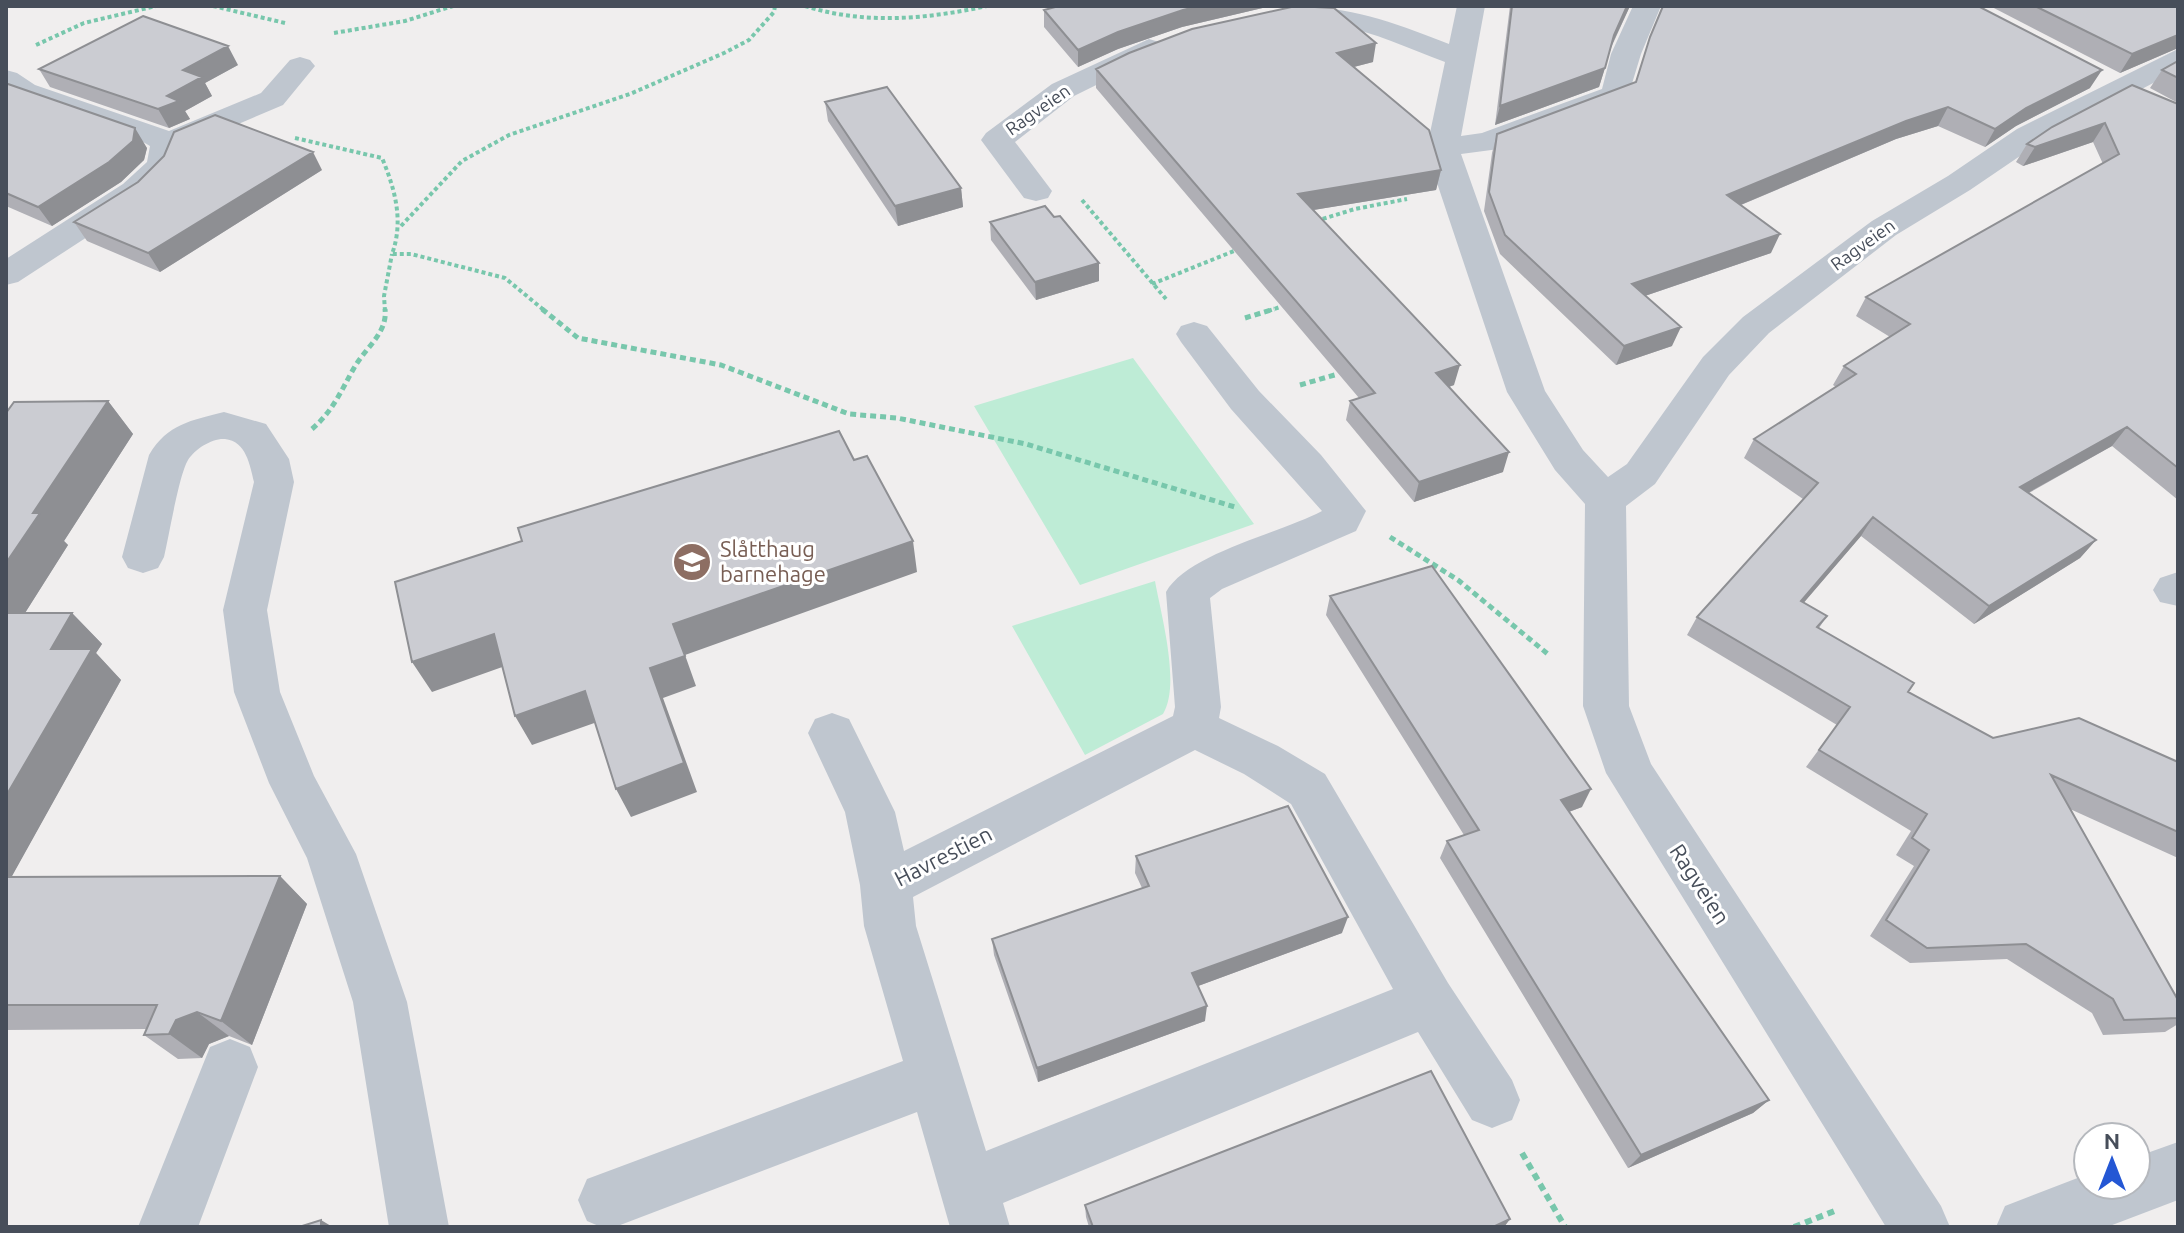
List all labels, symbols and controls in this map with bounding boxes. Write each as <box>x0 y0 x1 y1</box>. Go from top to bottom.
street label: Ragveien <box>1001 80 1073 139</box>
street label: Ragveien <box>1827 214 1898 274</box>
place label: Slåtthaug barnehage <box>720 536 826 586</box>
school or university icon: Slåtthaug barnehage <box>671 541 713 583</box>
street label: Havrestien <box>890 820 996 891</box>
street label: Ragveien <box>1665 839 1736 928</box>
north arrow <box>2072 1121 2152 1201</box>
text: N <box>2104 1128 2120 1153</box>

